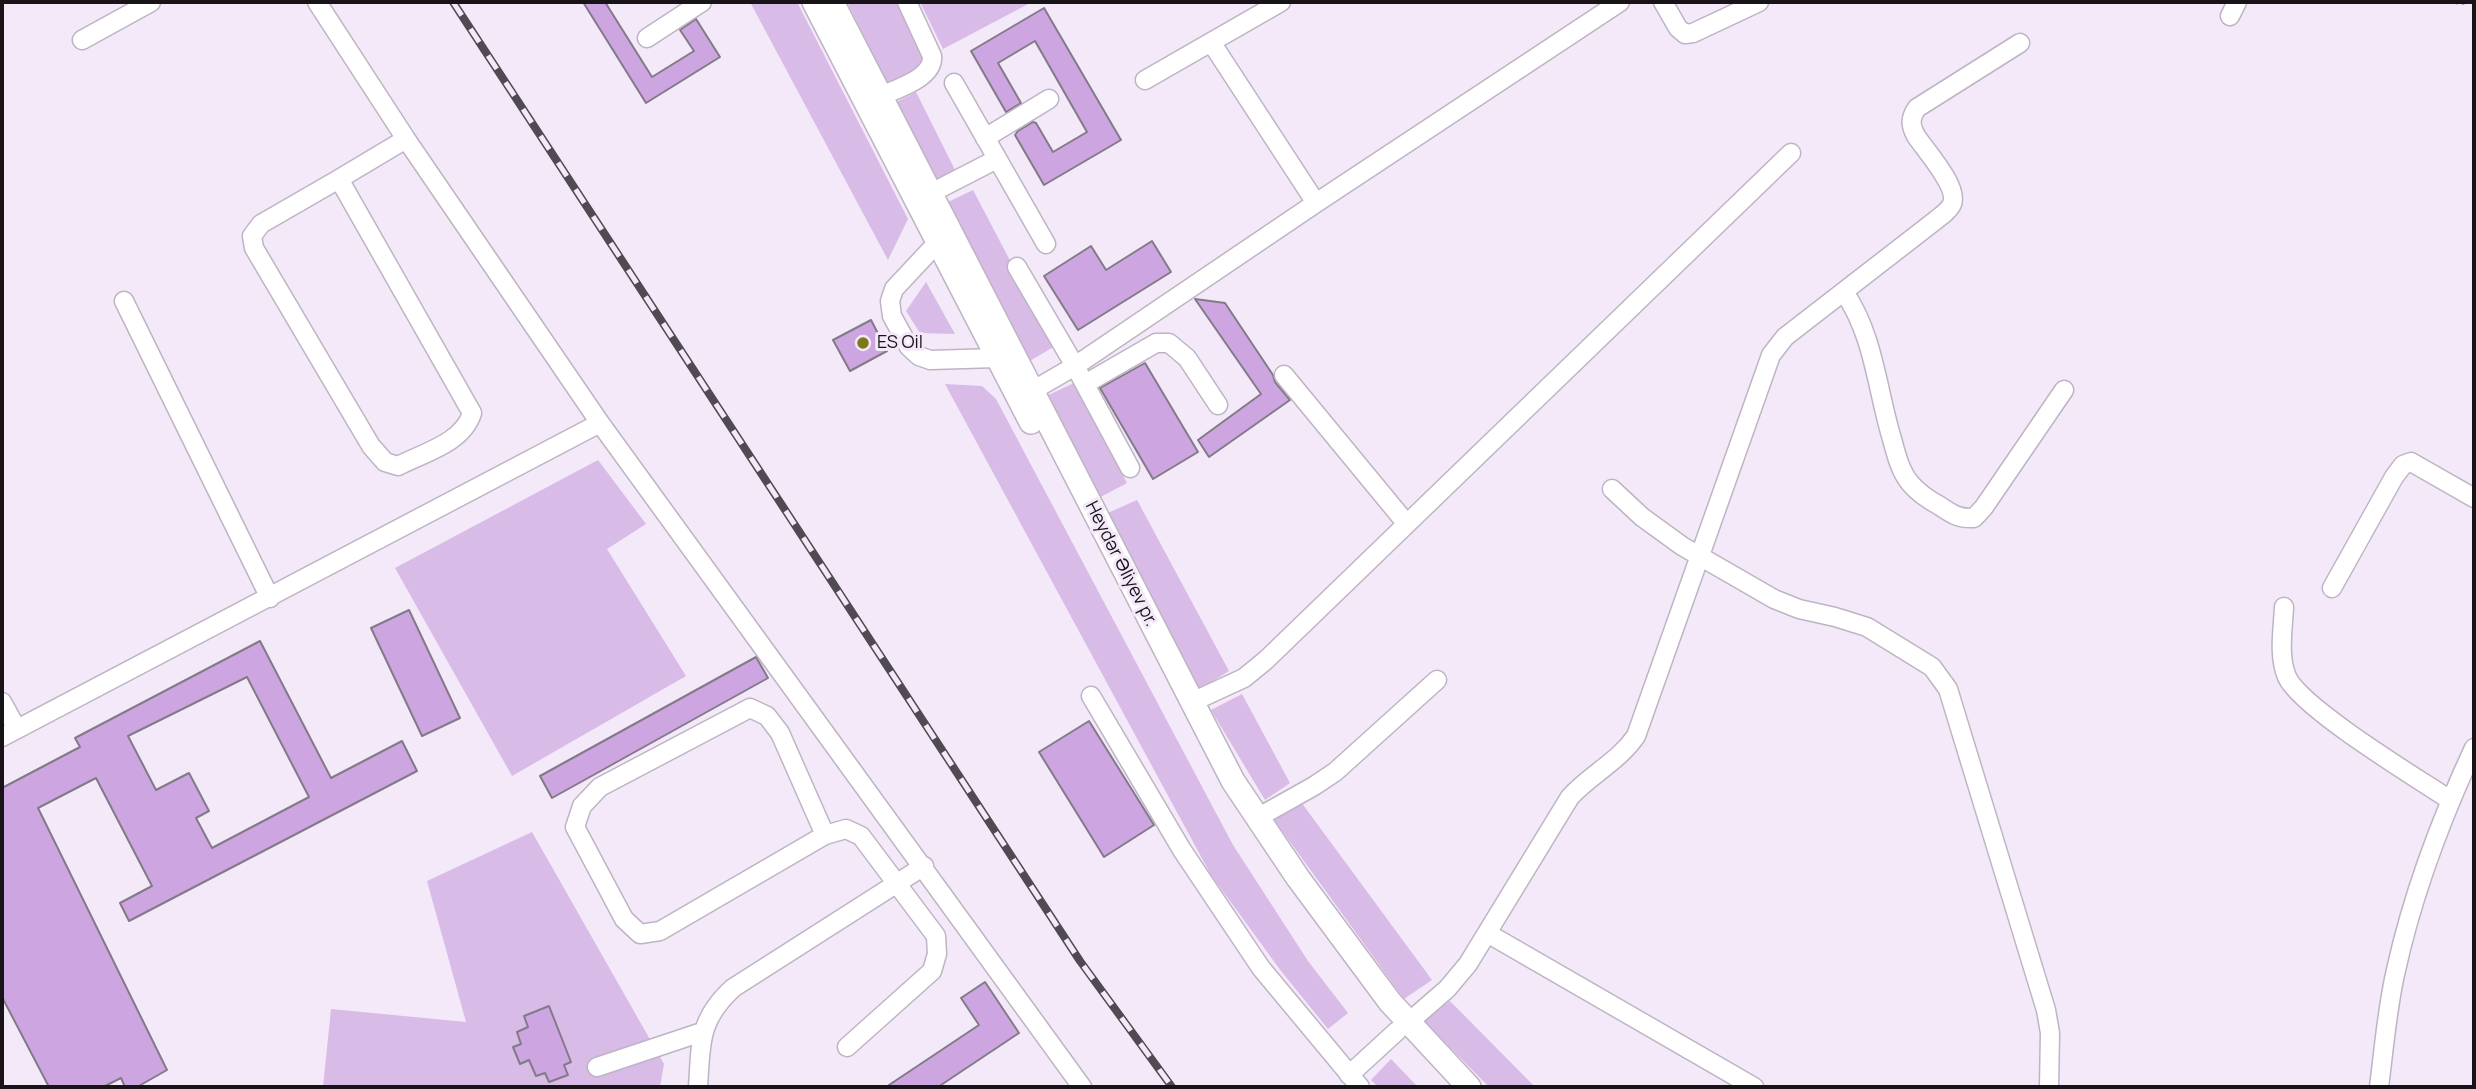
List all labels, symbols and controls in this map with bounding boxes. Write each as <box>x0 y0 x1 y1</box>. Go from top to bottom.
place label: ES Oil <box>877 332 923 354</box>
marker: ES Oil <box>855 335 871 351</box>
street label: Heydər Əliyev pr. <box>1080 498 1162 630</box>

